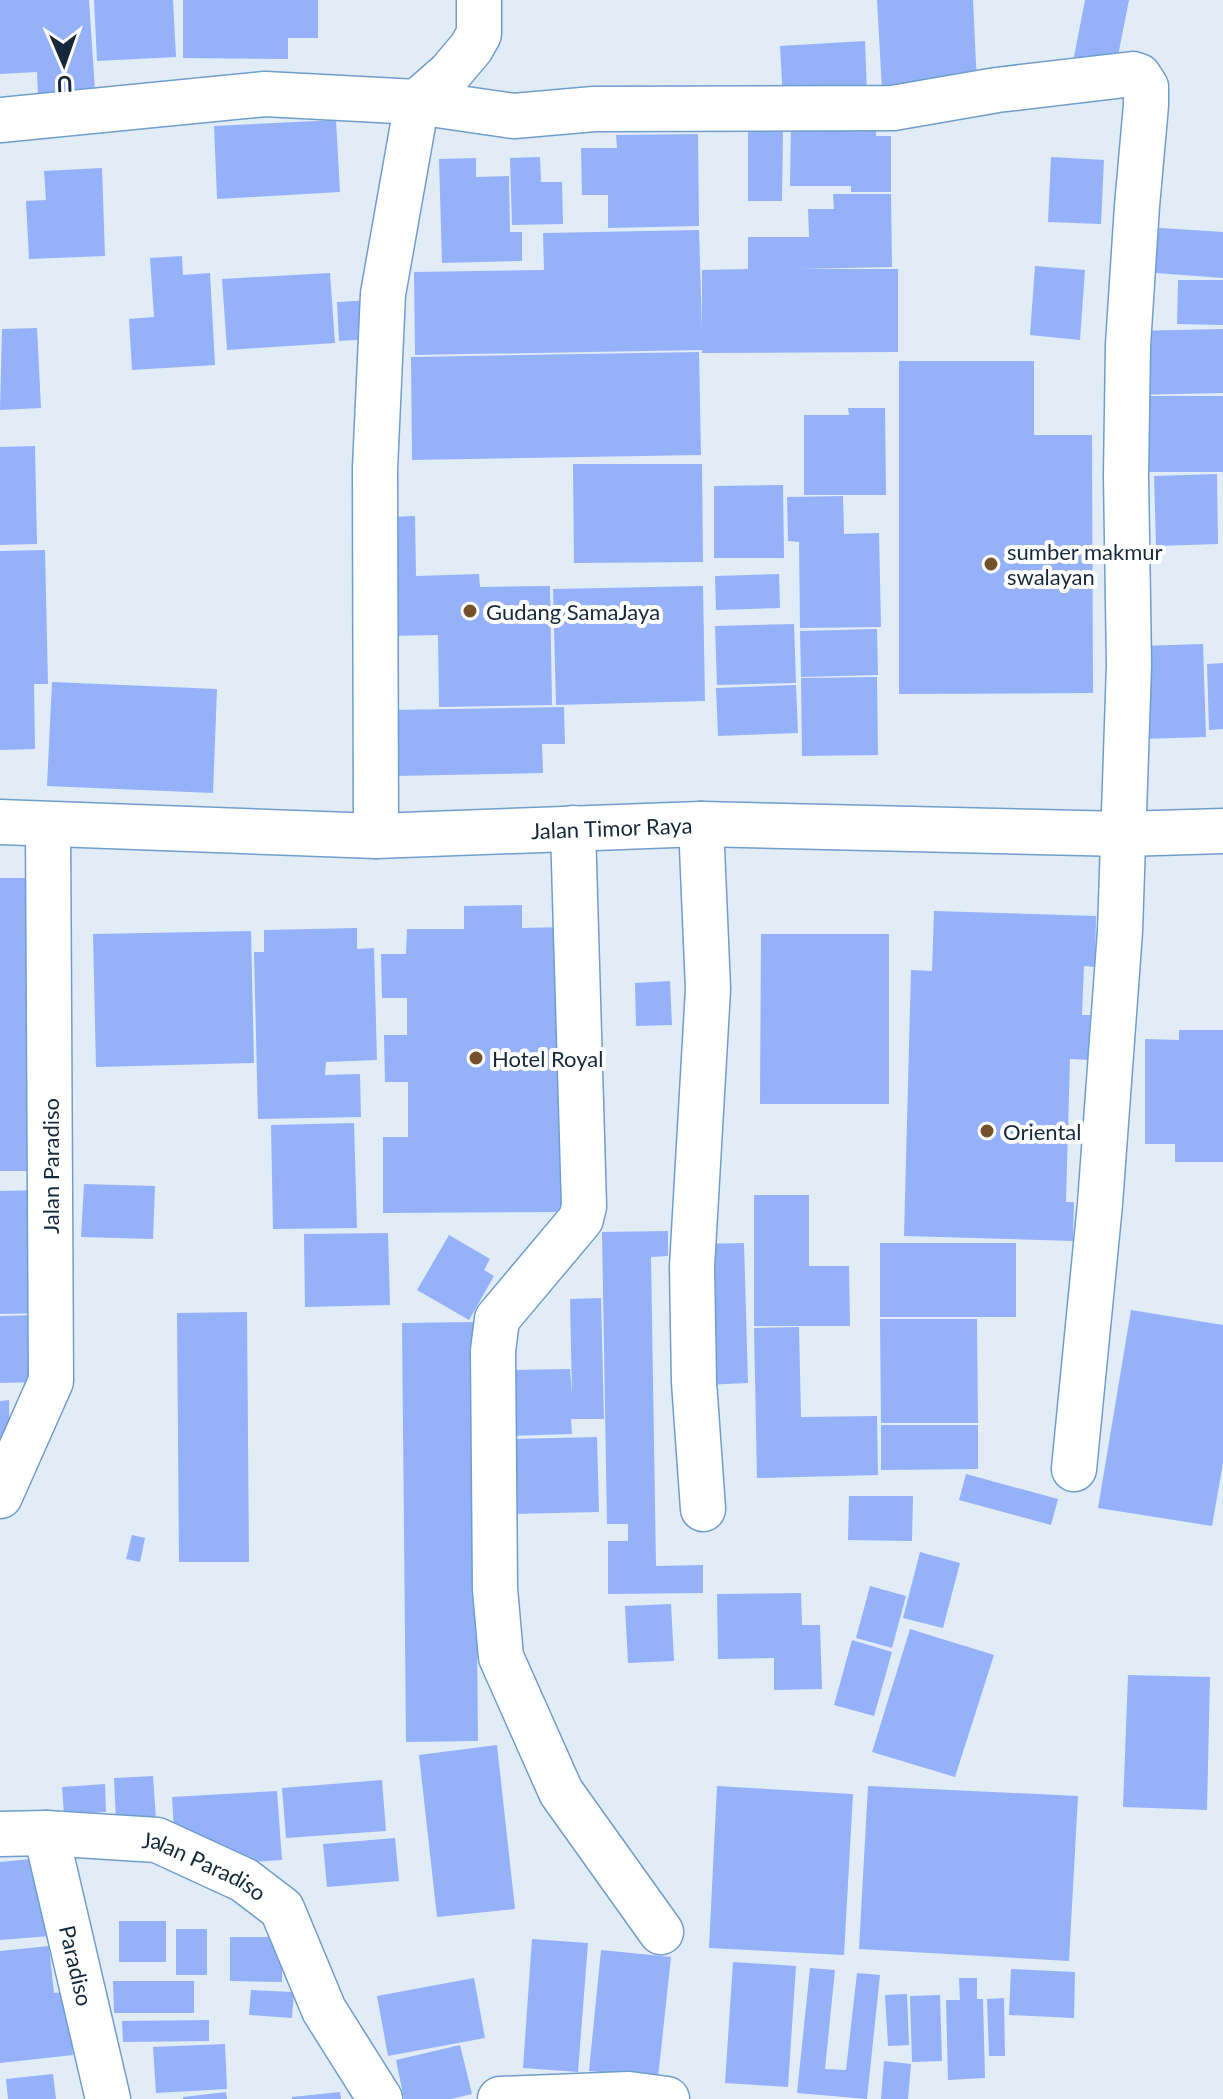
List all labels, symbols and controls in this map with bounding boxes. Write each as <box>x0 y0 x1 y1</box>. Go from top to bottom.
north arrow <box>24 24 104 104</box>
text: U <box>56 71 73 98</box>
place label: sumber makmur swalayan <box>1007 538 1163 590</box>
marker: sumber makmur swalayan <box>982 555 1000 573</box>
place label: Gudang SamaJaya <box>486 598 660 625</box>
marker: Gudang SamaJaya <box>461 602 479 620</box>
street label: Jalan Timor Raya <box>530 811 693 844</box>
place label: Hotel Royal <box>492 1045 603 1072</box>
marker: Hotel Royal <box>467 1049 485 1067</box>
street label: Jalan Paradiso <box>37 1098 64 1234</box>
place label: Oriental <box>1003 1118 1081 1145</box>
marker: Oriental <box>978 1122 996 1140</box>
street label: Jalan Paradiso <box>141 1826 272 1906</box>
street label: Paradiso <box>54 1922 99 2009</box>

